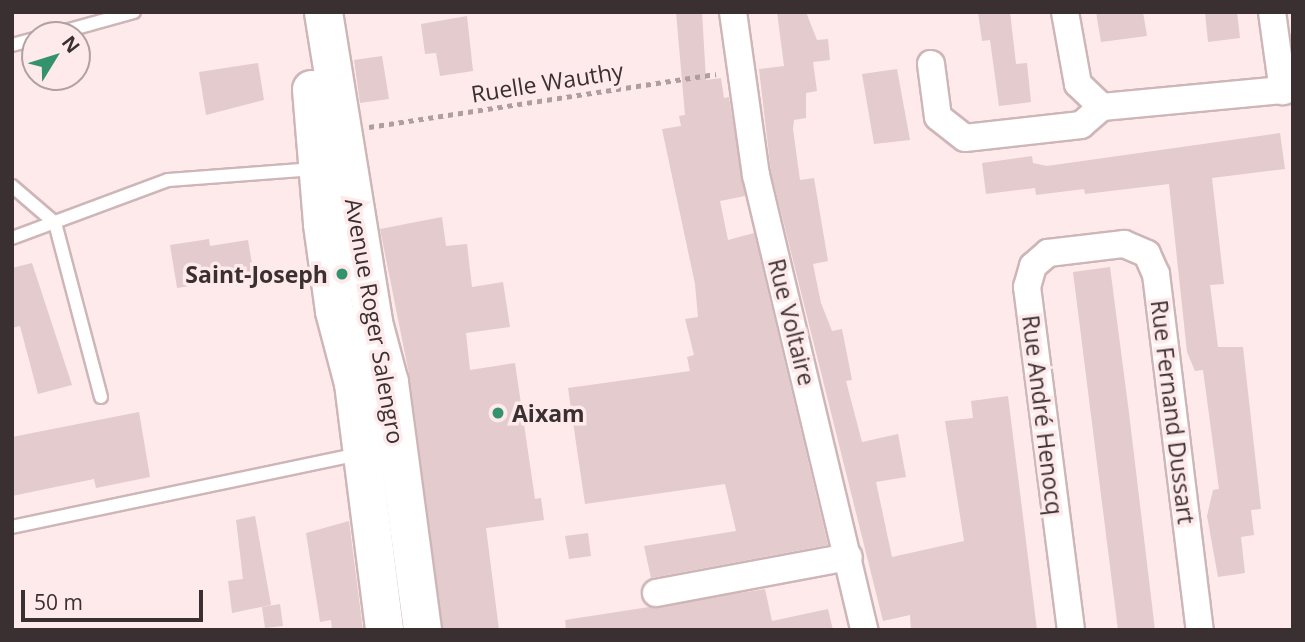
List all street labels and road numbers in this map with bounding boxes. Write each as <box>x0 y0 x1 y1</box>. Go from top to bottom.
street label: Ruelle Wauthy <box>469 56 625 108</box>
street label: Avenue Roger Salengro <box>340 196 410 446</box>
street label: Rue Voltaire <box>763 256 821 388</box>
street label: Rue Fernand Dussart <box>1146 298 1200 526</box>
street label: Rue André Henocq <box>1017 314 1069 516</box>

